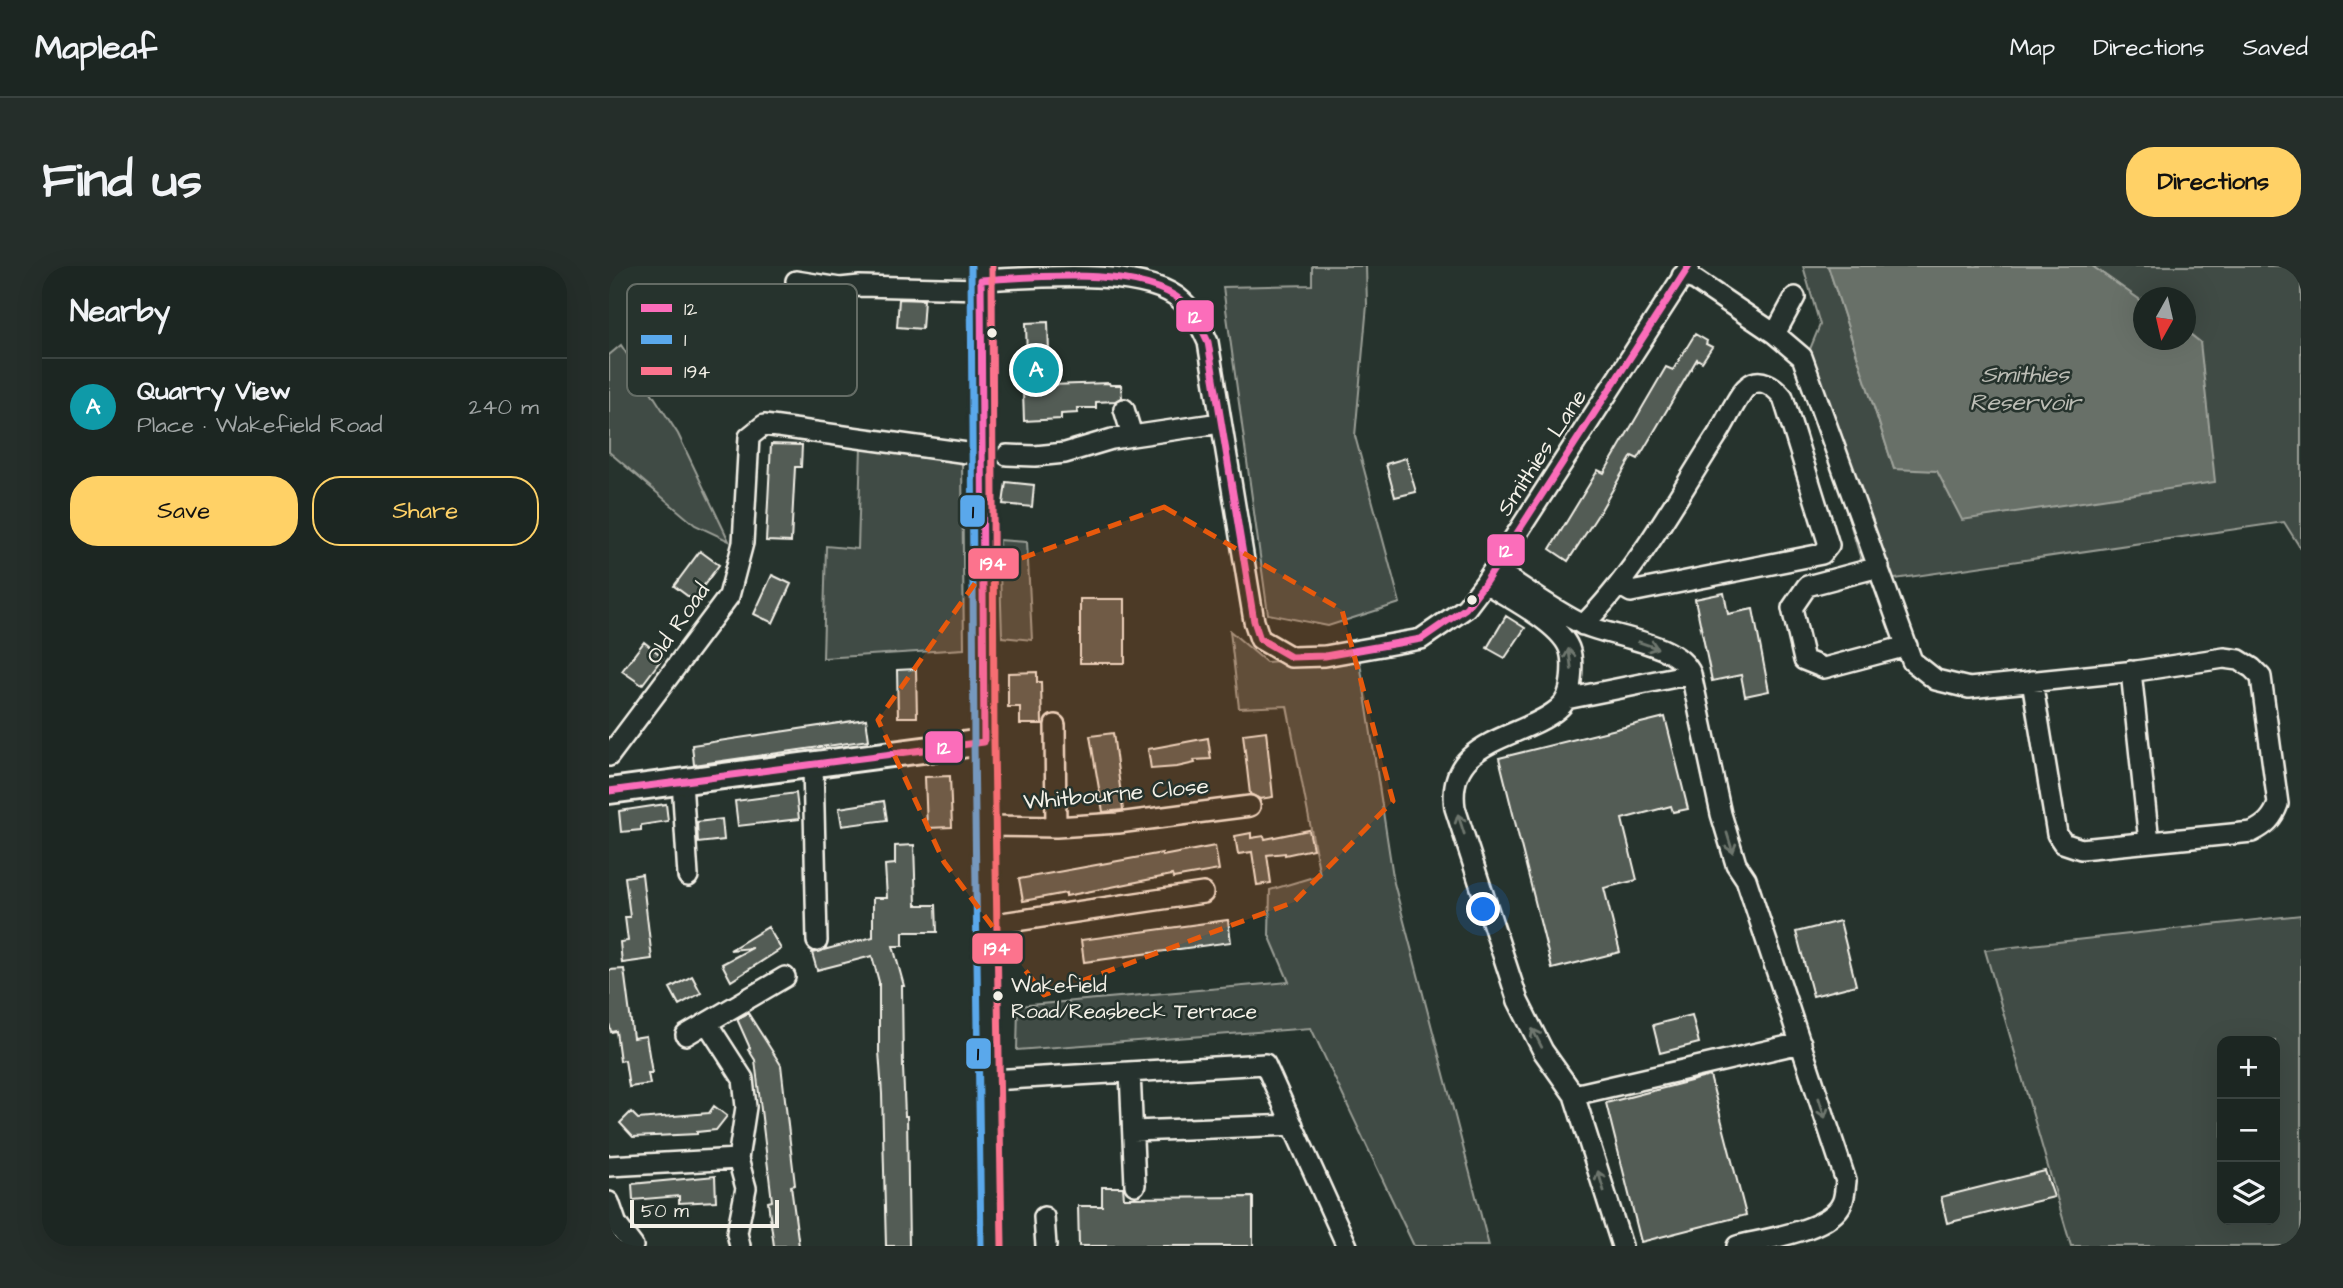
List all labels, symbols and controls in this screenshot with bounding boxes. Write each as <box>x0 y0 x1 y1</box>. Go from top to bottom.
text: Mapleaf <box>35 25 157 71</box>
text: Map <box>2010 31 2055 65</box>
text: Directions <box>2093 31 2205 65</box>
text: Saved <box>2243 31 2308 65</box>
button: Directions <box>2126 147 2301 217</box>
text: Find us <box>42 148 202 216</box>
legend <box>627 284 857 396</box>
north arrow <box>2133 287 2196 350</box>
text: Nearby <box>70 291 170 333</box>
text: 12 <box>684 296 697 323</box>
line badge: 12 <box>1175 299 1215 333</box>
text: 12 <box>1188 304 1202 331</box>
unlabelled marker <box>985 326 999 340</box>
text: 1 <box>684 327 687 354</box>
pin: A <box>1013 344 1059 396</box>
water label: Smithies Reservoir <box>1969 358 2083 420</box>
text: 194 <box>684 359 710 386</box>
text: Quarry View <box>137 373 291 409</box>
street label: Smithies Lane <box>1489 383 1595 522</box>
text: A <box>86 391 100 423</box>
text: 240 m <box>469 391 539 423</box>
text: Place · Wakefield Road <box>137 409 383 441</box>
button: Save <box>70 476 298 546</box>
button: Share <box>312 476 539 546</box>
line badge: 1 <box>959 494 986 528</box>
text: 1 <box>972 499 975 526</box>
line badge: 12 <box>1486 533 1526 567</box>
text: 12 <box>1499 538 1513 565</box>
line badge: 194 <box>967 547 1020 580</box>
text: 194 <box>980 551 1006 578</box>
street label: Old Road <box>638 576 718 671</box>
unlabelled marker <box>1465 593 1479 607</box>
one-way arrow <box>1637 640 1659 652</box>
one-way arrow <box>1563 648 1576 671</box>
line badge: 12 <box>924 730 964 764</box>
text: 12 <box>937 735 951 762</box>
street label: Whitbourne Close <box>1022 770 1210 818</box>
one-way arrow <box>1454 814 1466 836</box>
one-way arrow <box>1724 832 1737 854</box>
your location <box>1466 892 1500 926</box>
line badge: 194 <box>971 932 1024 965</box>
text: 194 <box>984 936 1010 963</box>
place label: Wakefield Road/Reasbeck Terrace <box>1011 971 1257 1026</box>
marker: Wakefield Road/Reasbeck Terrace <box>991 989 1005 1003</box>
one-way arrow <box>1529 1028 1543 1049</box>
map controls <box>2217 1036 2280 1225</box>
button: + <box>2217 1036 2280 1099</box>
line badge: 1 <box>965 1037 992 1070</box>
text: 1 <box>977 1041 980 1068</box>
one-way arrow <box>1817 1096 1829 1118</box>
button: − <box>2217 1099 2280 1162</box>
button: layers <box>2217 1162 2280 1225</box>
one-way arrow <box>1594 1170 1607 1192</box>
scale bar <box>630 1197 779 1229</box>
text: 50 m <box>641 1198 689 1225</box>

